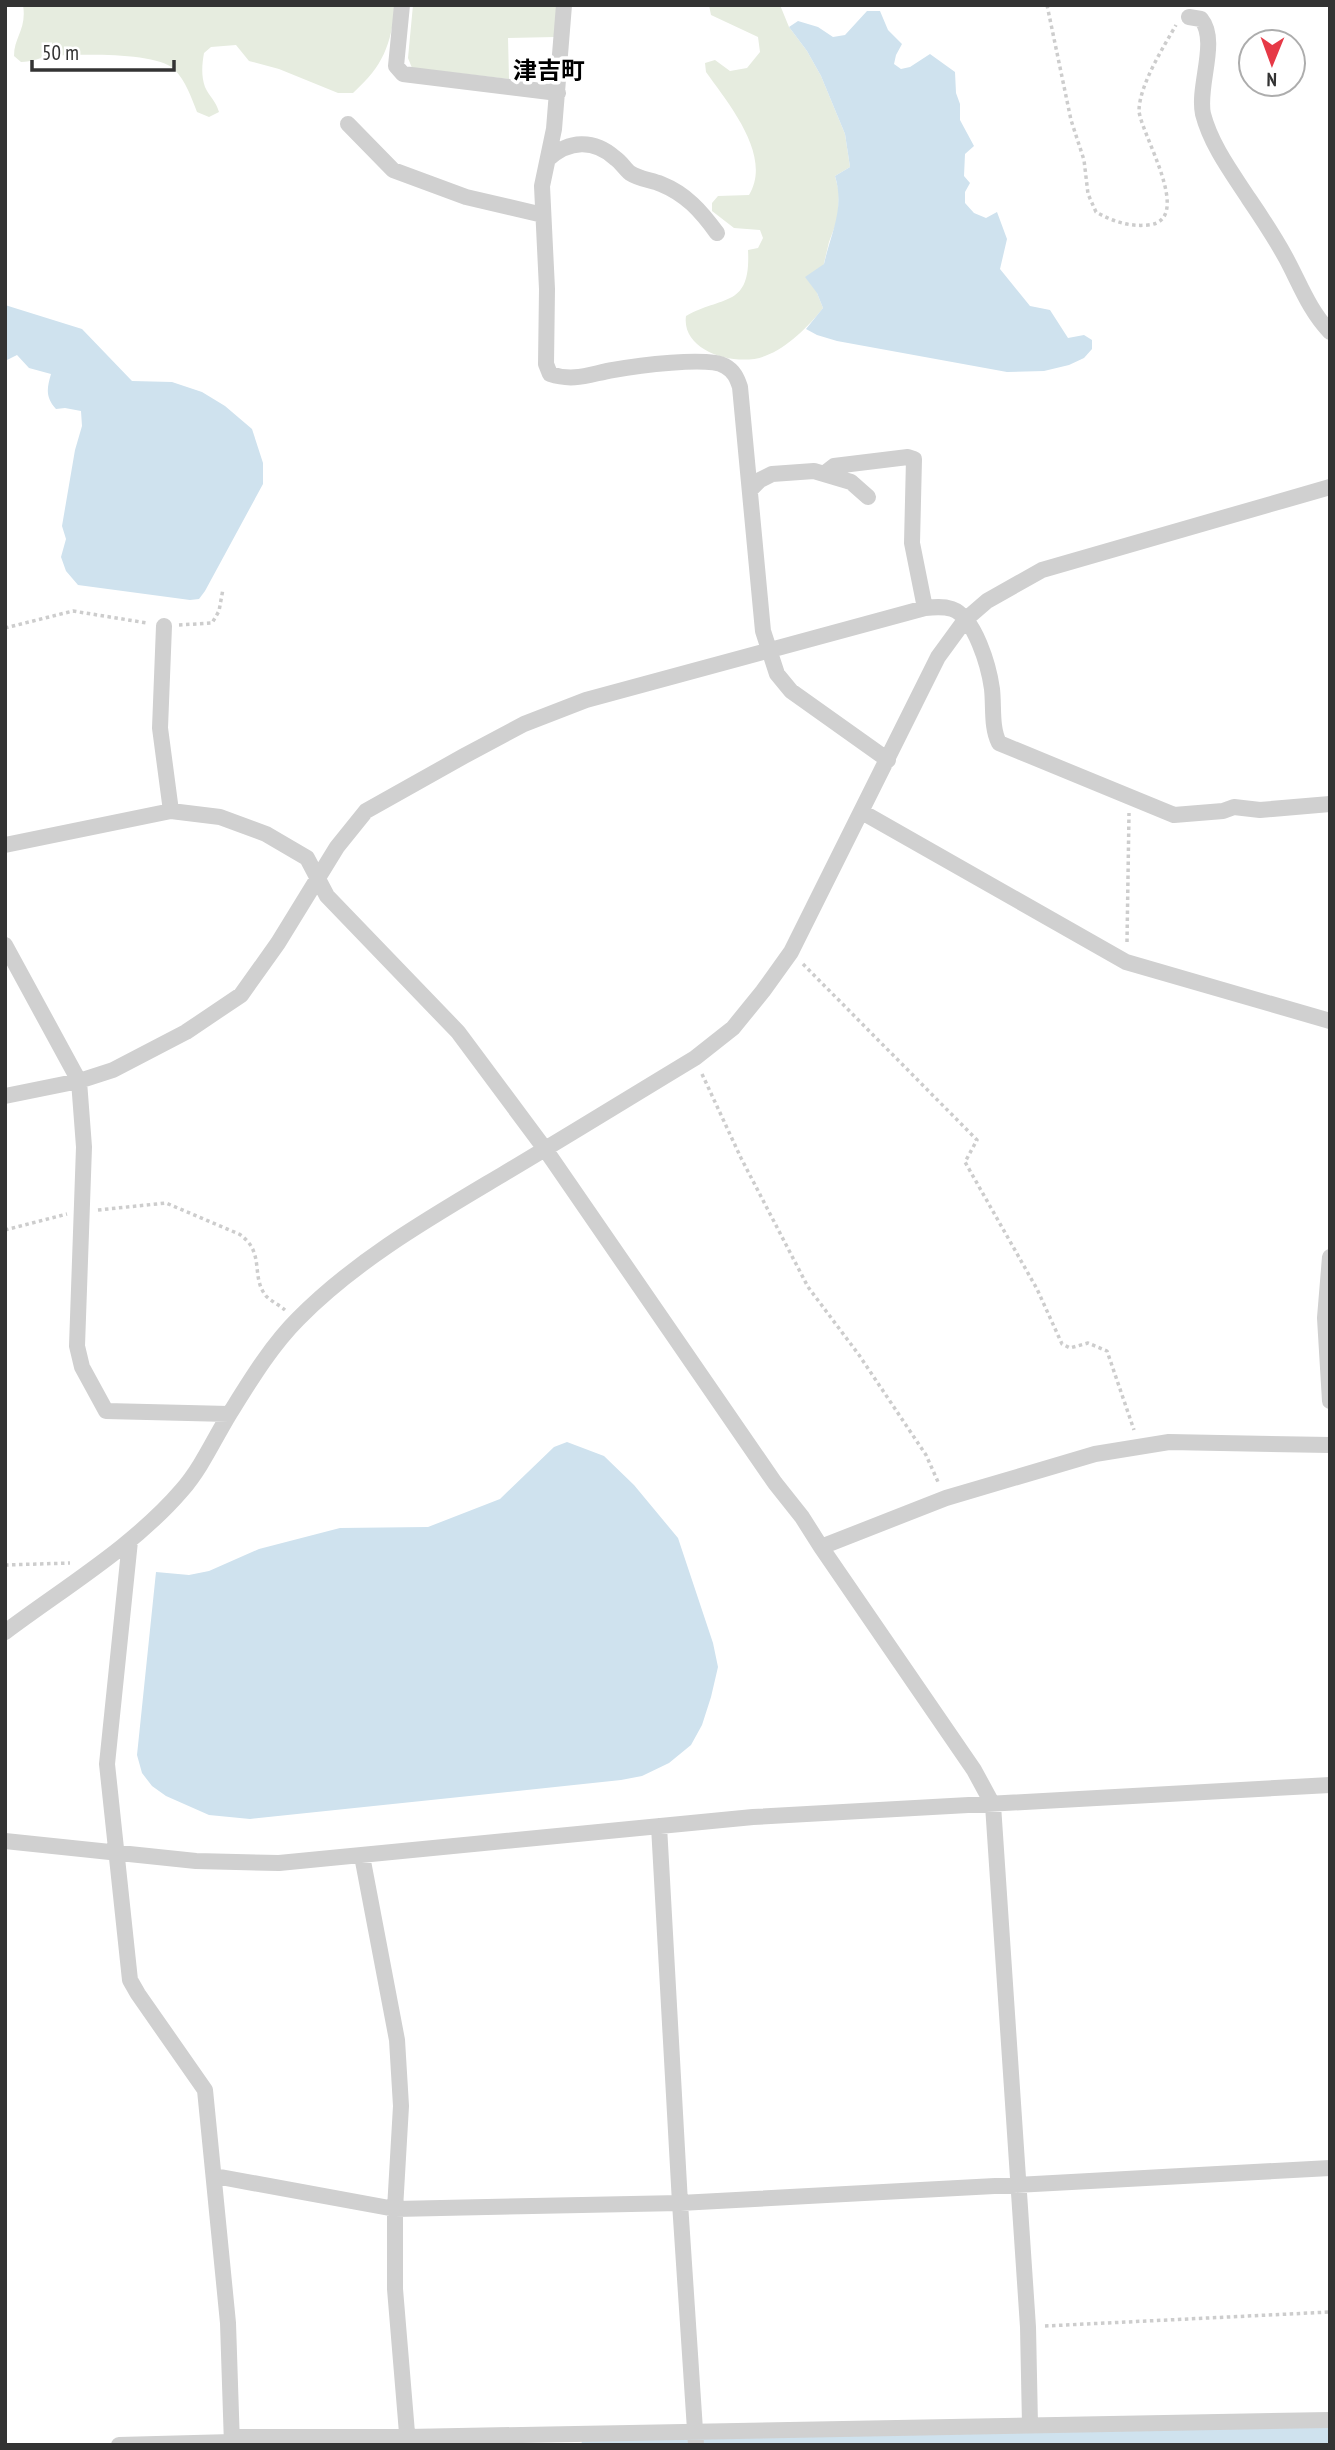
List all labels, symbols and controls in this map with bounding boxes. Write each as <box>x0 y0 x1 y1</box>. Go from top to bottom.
scale bar <box>32 28 173 72</box>
north arrow <box>1237 28 1307 98</box>
text: 50 m <box>42 39 79 66</box>
district label: 津吉町 <box>513 55 585 86</box>
text: N <box>1266 68 1277 92</box>

